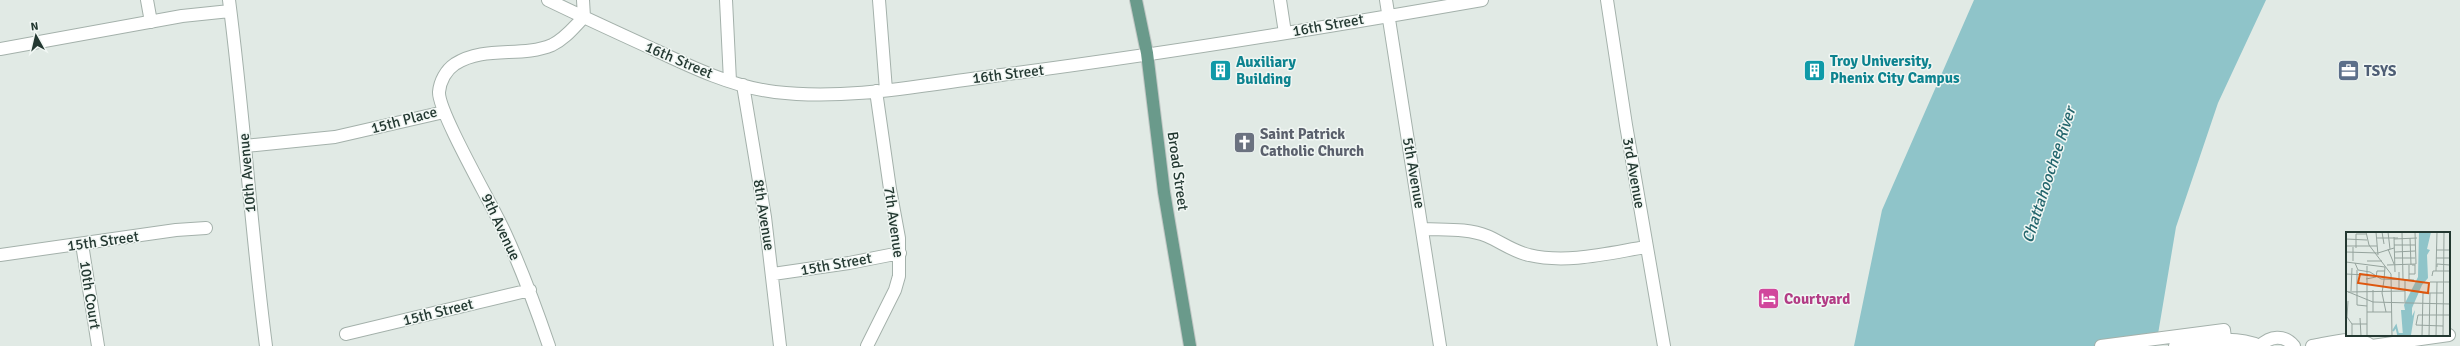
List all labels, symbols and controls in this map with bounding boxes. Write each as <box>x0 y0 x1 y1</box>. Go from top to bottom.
street label: 16th Street <box>1291 10 1365 40</box>
north arrow <box>16 16 56 56</box>
text: N <box>30 20 39 34</box>
street label: 16th Street <box>642 38 716 82</box>
place label: Troy University, Phenix City Campus <box>1830 52 1960 87</box>
place label: Auxiliary Building <box>1236 53 1297 88</box>
building icon: Troy University, Phenix City Campus <box>1802 57 1828 83</box>
building icon: Auxiliary Building <box>1207 58 1233 84</box>
office icon: TSYS <box>2336 58 2362 84</box>
street label: 16th Street <box>971 61 1045 87</box>
place label: TSYS <box>2364 62 2396 80</box>
street label: 15th Place <box>369 103 439 137</box>
water label: Chattahoochee River <box>2018 103 2081 245</box>
place label: Saint Patrick Catholic Church <box>1260 125 1364 160</box>
street label: Broad Street <box>1164 130 1192 212</box>
church icon: Saint Patrick Catholic Church <box>1232 130 1258 156</box>
street label: 10th Avenue <box>235 132 259 214</box>
street label: 5th Avenue <box>1399 136 1429 210</box>
street label: 3rd Avenue <box>1619 136 1649 210</box>
street label: 8th Avenue <box>749 178 779 252</box>
street label: 7th Avenue <box>880 185 908 259</box>
street label: 9th Avenue <box>478 191 524 263</box>
street label: 15th Street <box>66 227 140 255</box>
inset map <box>2346 232 2450 336</box>
street label: 15th Street <box>799 249 873 279</box>
street label: 10th Court <box>76 260 104 330</box>
hotel icon: Courtyard <box>1756 286 1782 312</box>
place label: Courtyard <box>1784 290 1850 308</box>
street label: 15th Street <box>401 295 475 329</box>

